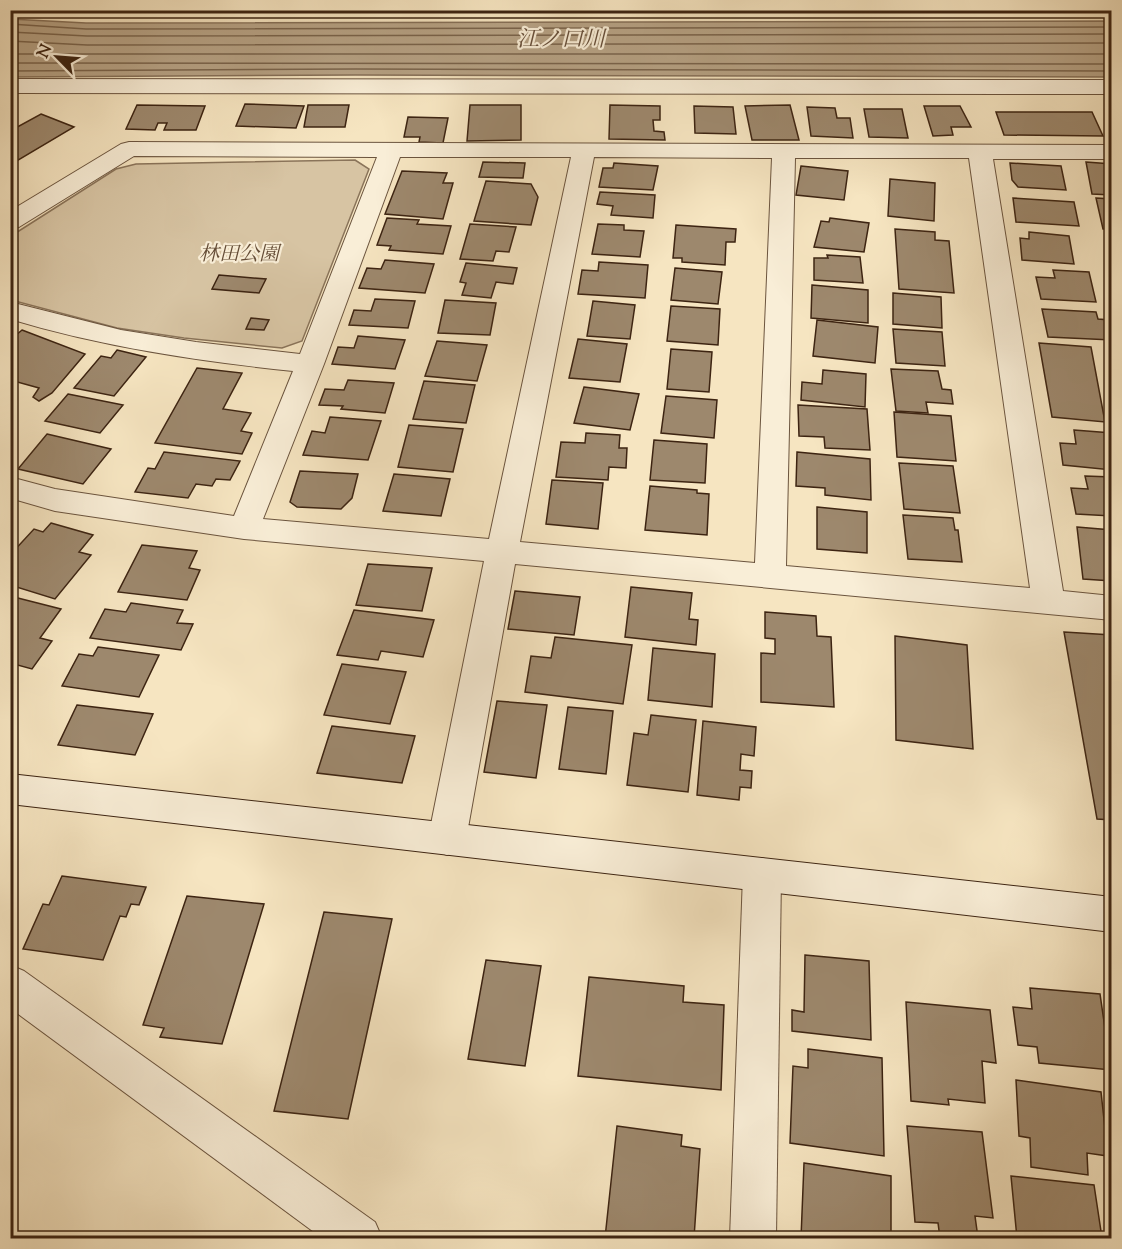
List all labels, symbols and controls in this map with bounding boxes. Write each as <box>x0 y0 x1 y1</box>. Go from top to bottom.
water label: 江ノ口川 <box>517 25 607 57</box>
north arrow <box>27 27 87 87</box>
text: N <box>33 41 59 62</box>
park label: 林田公園 <box>199 241 282 270</box>

